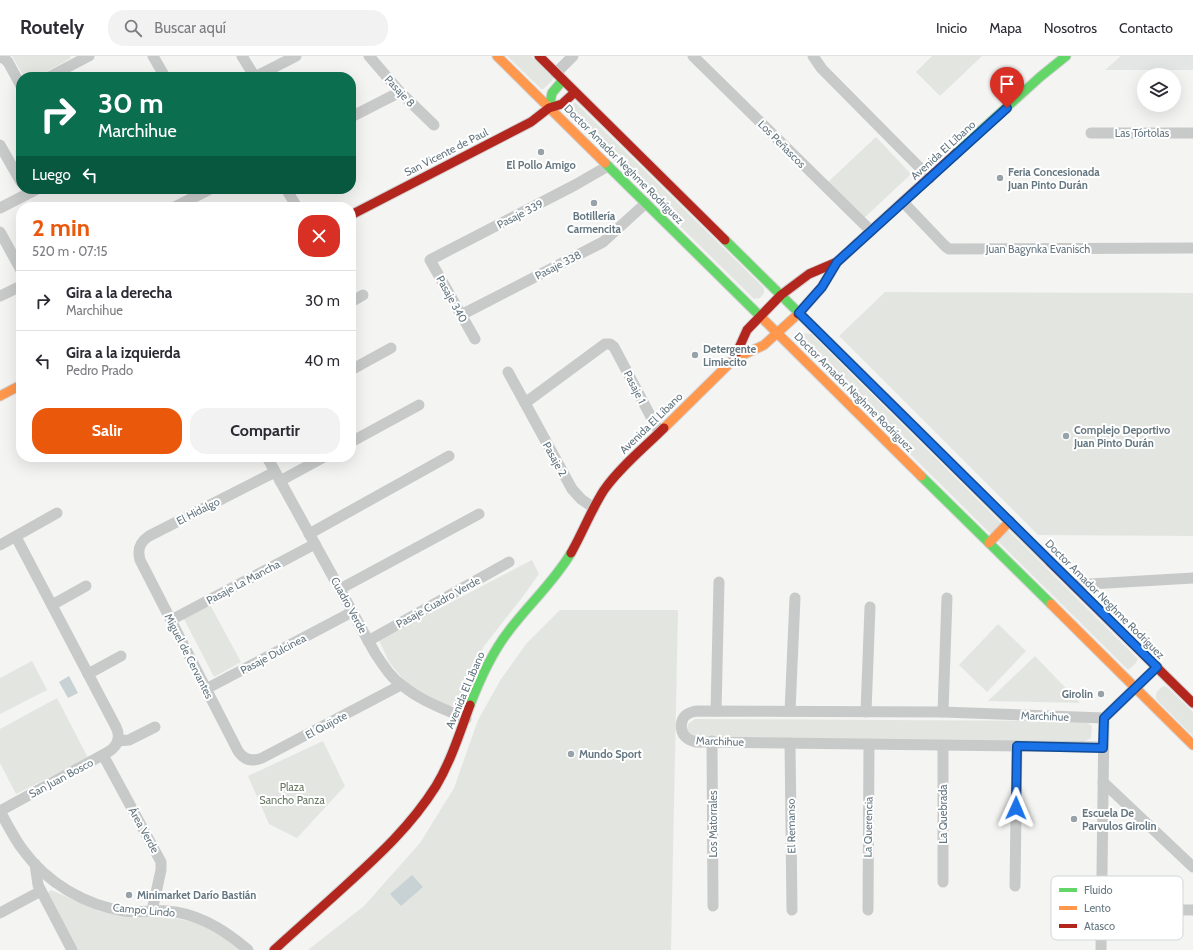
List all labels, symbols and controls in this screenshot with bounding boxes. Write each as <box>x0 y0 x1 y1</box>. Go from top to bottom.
search box <box>108 10 388 46</box>
text: Routely <box>20 16 84 39</box>
icon: search <box>122 17 144 39</box>
text: Buscar aquí <box>154 19 226 37</box>
text: Inicio <box>936 19 967 37</box>
text: Mapa <box>989 19 1022 37</box>
text: Nosotros <box>1044 19 1097 37</box>
text: Contacto <box>1119 19 1173 37</box>
pin <box>990 67 1024 108</box>
map controls <box>1137 68 1181 112</box>
button: layers <box>1137 68 1181 112</box>
street label: Pasaje 8 <box>382 72 418 110</box>
icon: arrive <box>996 73 1018 95</box>
text: 30 m <box>98 86 164 120</box>
icon: right <box>32 88 84 140</box>
street label: Doctor Amador Neghme Rodríguez <box>561 101 687 227</box>
street label: Los Peñascos <box>755 117 809 171</box>
street label: Avenida El Líbano <box>908 117 978 183</box>
text: Marchihue <box>98 120 177 142</box>
street label: San Vicente de Paul <box>402 125 491 179</box>
street label: Las Tórtolas <box>1115 126 1170 140</box>
marker: El Pollo Amigo <box>536 147 546 157</box>
place label: El Pollo Amigo <box>506 158 576 172</box>
icon: left <box>79 164 101 186</box>
place label: Feria Concesionada Juan Pinto Durán <box>1007 165 1100 192</box>
text: Luego <box>32 166 71 184</box>
marker: Feria Concesionada Juan Pinto Durán <box>995 173 1005 183</box>
street label: Pasaje 339 <box>495 196 545 232</box>
marker: Botillería Carmencita <box>589 198 599 208</box>
place label: Botillería Carmencita <box>567 209 622 236</box>
text: 2 min <box>32 213 90 242</box>
button: close <box>298 215 340 257</box>
street label: Juan Bagynka Evanisch <box>985 242 1090 256</box>
text: 520 m · 07:15 <box>32 243 108 259</box>
street label: Pasaje 338 <box>532 247 584 283</box>
street label: Pasaje 340 <box>433 273 471 325</box>
text: Gira a la derecha <box>66 284 172 302</box>
icon: right <box>32 290 54 312</box>
text: 30 m <box>305 292 340 310</box>
text: Marchihue <box>66 302 123 318</box>
street label: Doctor Amador Neghme Rodríguez <box>791 329 917 455</box>
place label: Detergente Limiecito <box>703 342 756 369</box>
text: Gira a la izquierda <box>66 344 180 362</box>
icon: left <box>32 350 54 372</box>
marker: Detergente Limiecito <box>690 350 700 360</box>
text: 40 m <box>304 352 340 370</box>
text: Pedro Prado <box>66 362 133 378</box>
street label: Pasaje 1 <box>621 368 649 406</box>
street label: Avenida El Líbano <box>617 389 685 457</box>
button: Salir <box>32 408 182 454</box>
button: Compartir <box>190 408 340 454</box>
place label: Complejo Deportivo Juan Pinto Durán <box>1073 423 1170 450</box>
marker: Complejo Deportivo Juan Pinto Durán <box>1061 431 1071 441</box>
street label: Pasaje 2 <box>540 439 570 479</box>
street label: El Hidalgo <box>174 494 222 528</box>
street label: Doctor Amador Neghme Rodríguez <box>1042 536 1168 662</box>
street label: Pasaje La Mancha <box>204 556 283 607</box>
street label: Pasaje Cuadro Verde <box>393 573 483 631</box>
street label: Cuadro Verde <box>328 574 370 636</box>
street label: Miguel de Cervantes <box>162 611 217 701</box>
street label: Pasaje Dulcinea <box>238 631 309 677</box>
street label: Avenida El Líbano <box>442 649 488 731</box>
place label: Girolin <box>1062 687 1093 701</box>
marker: Girolin <box>1096 689 1106 699</box>
street label: El Quijote <box>303 708 350 742</box>
street label: Marchihue <box>1021 708 1070 724</box>
street label: Marchihue <box>696 733 745 749</box>
place label: Mundo Sport <box>579 747 642 761</box>
marker: Mundo Sport <box>566 749 576 759</box>
street label: San Juan Bosco <box>26 755 96 801</box>
park label: Plaza Sancho Panza <box>259 780 325 807</box>
street label: La Quebrada <box>936 784 950 844</box>
position arrow <box>995 787 1037 829</box>
street label: Los Matorrales <box>706 790 720 858</box>
street label: La Querencia <box>860 796 876 858</box>
street label: El Remanso <box>784 798 798 854</box>
street label: Área Verde <box>126 805 162 856</box>
place label: Escuela De Parvulos Girolin <box>1082 806 1157 833</box>
marker: Escuela De Parvulos Girolin <box>1069 814 1079 824</box>
legend <box>1051 876 1183 940</box>
text: Fluido <box>1084 883 1113 897</box>
place label: Minimarket Darío Bastián <box>137 888 256 902</box>
marker: Minimarket Darío Bastián <box>124 890 134 900</box>
street label: Campo Lindo <box>112 900 176 920</box>
text: Lento <box>1084 901 1111 915</box>
text: Atasco <box>1084 919 1115 933</box>

